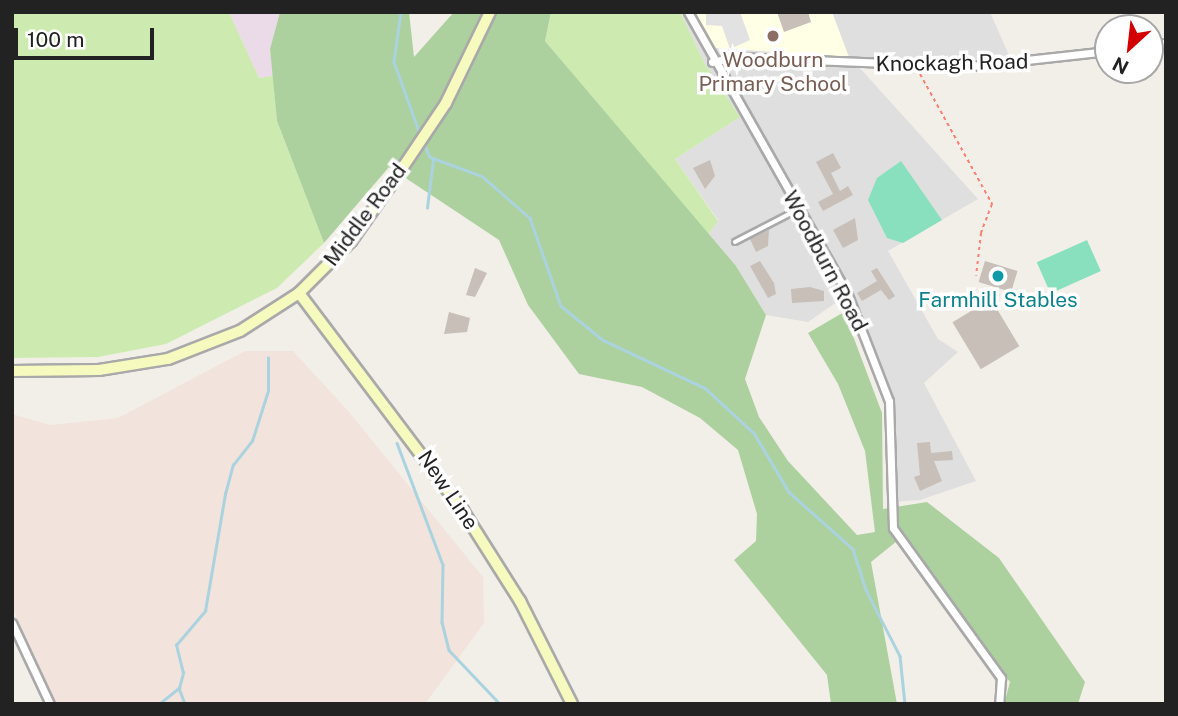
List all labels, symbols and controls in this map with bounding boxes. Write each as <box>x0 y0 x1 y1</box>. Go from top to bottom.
scale bar <box>18 14 158 58</box>
north arrow <box>1094 14 1164 84</box>
text: 100 m <box>27 27 84 52</box>
marker: Woodburn Primary School <box>765 28 781 44</box>
place label: Woodburn Primary School <box>698 47 848 97</box>
street label: Knockagh Road <box>875 49 1029 77</box>
text: N <box>1109 53 1132 79</box>
street label: Middle Road <box>318 159 412 271</box>
street label: Woodburn Road <box>777 186 873 336</box>
marker: Farmhill Stables <box>990 268 1006 284</box>
place label: Farmhill Stables <box>918 287 1078 313</box>
street label: New Line <box>412 445 484 535</box>

